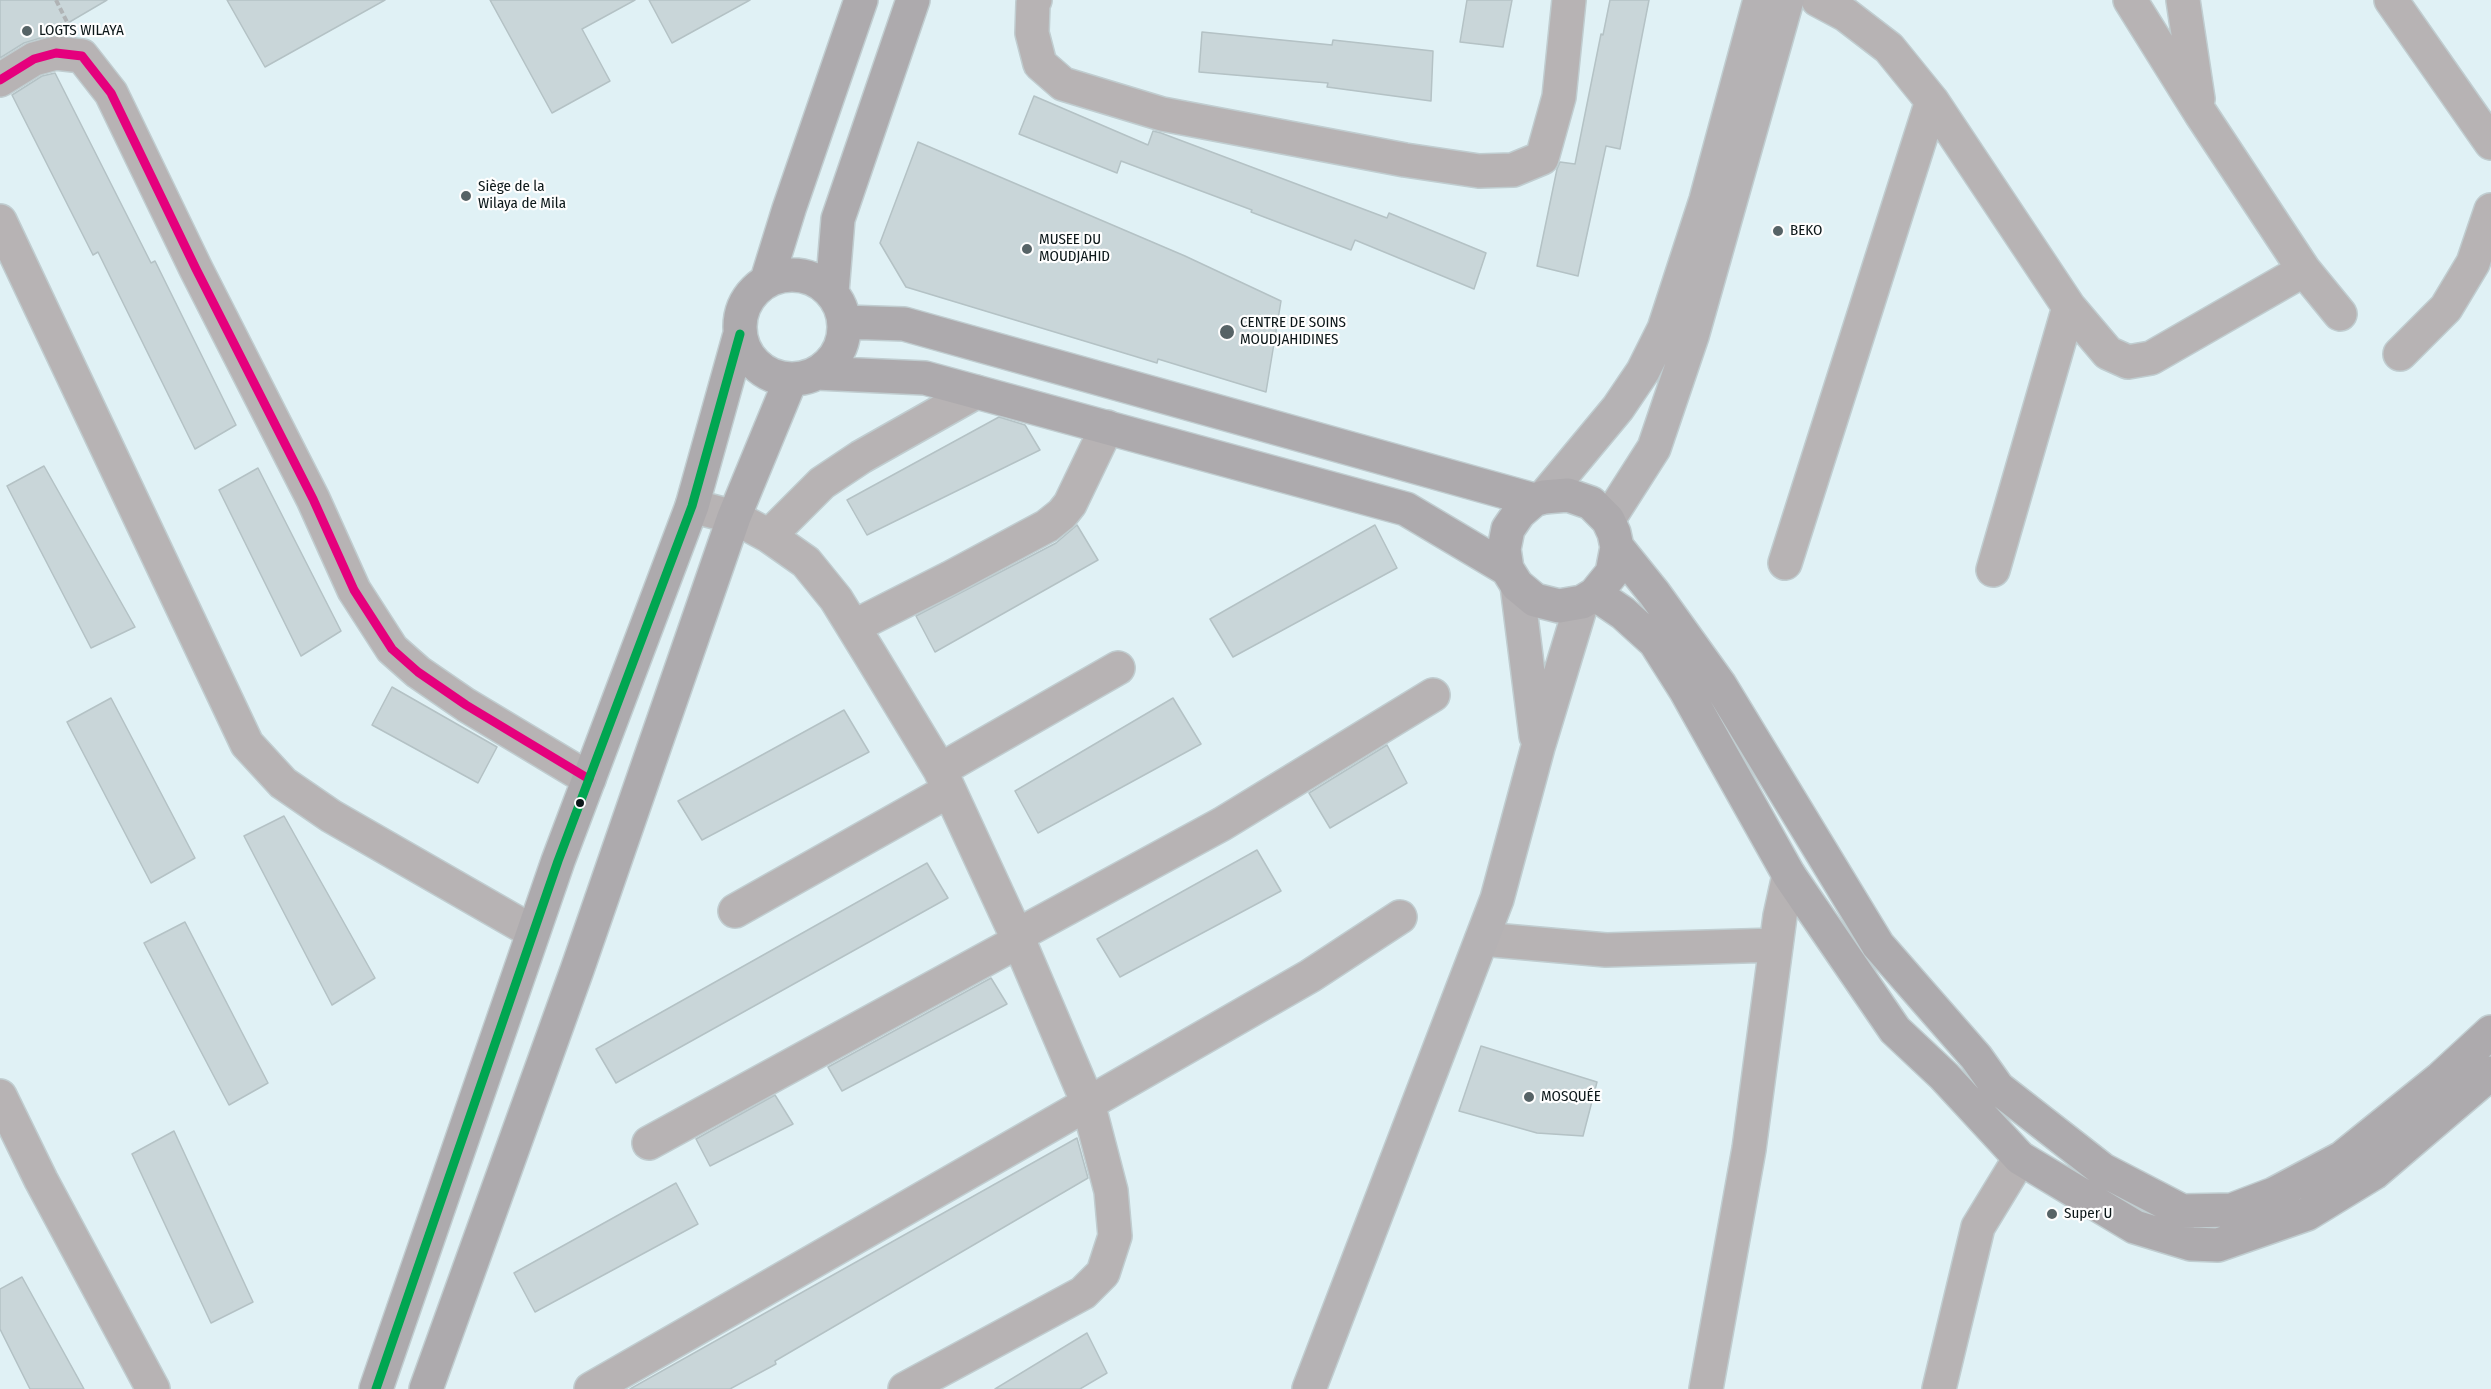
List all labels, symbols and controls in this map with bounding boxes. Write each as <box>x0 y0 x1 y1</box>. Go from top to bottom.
place label: LOGTS WILAYA <box>39 22 124 40</box>
marker: LOGTS WILAYA <box>20 24 34 38</box>
place label: Siège de la Wilaya de Mila <box>478 178 566 213</box>
marker: Siège de la Wilaya de Mila <box>459 189 473 203</box>
place label: BEKO <box>1790 222 1822 240</box>
marker: BEKO <box>1771 224 1785 238</box>
place label: MUSEE DU MOUDJAHID <box>1039 231 1110 266</box>
marker: MUSEE DU MOUDJAHID <box>1020 242 1034 256</box>
place label: CENTRE DE SOINS MOUDJAHIDINES <box>1240 314 1346 349</box>
marker: CENTRE DE SOINS MOUDJAHIDINES <box>1218 323 1236 341</box>
unlabelled marker <box>574 797 586 809</box>
place label: MOSQUÉE <box>1541 1088 1601 1106</box>
marker: MOSQUÉE <box>1522 1090 1536 1104</box>
place label: Super U <box>2064 1205 2112 1223</box>
marker: Super U <box>2045 1207 2059 1221</box>

